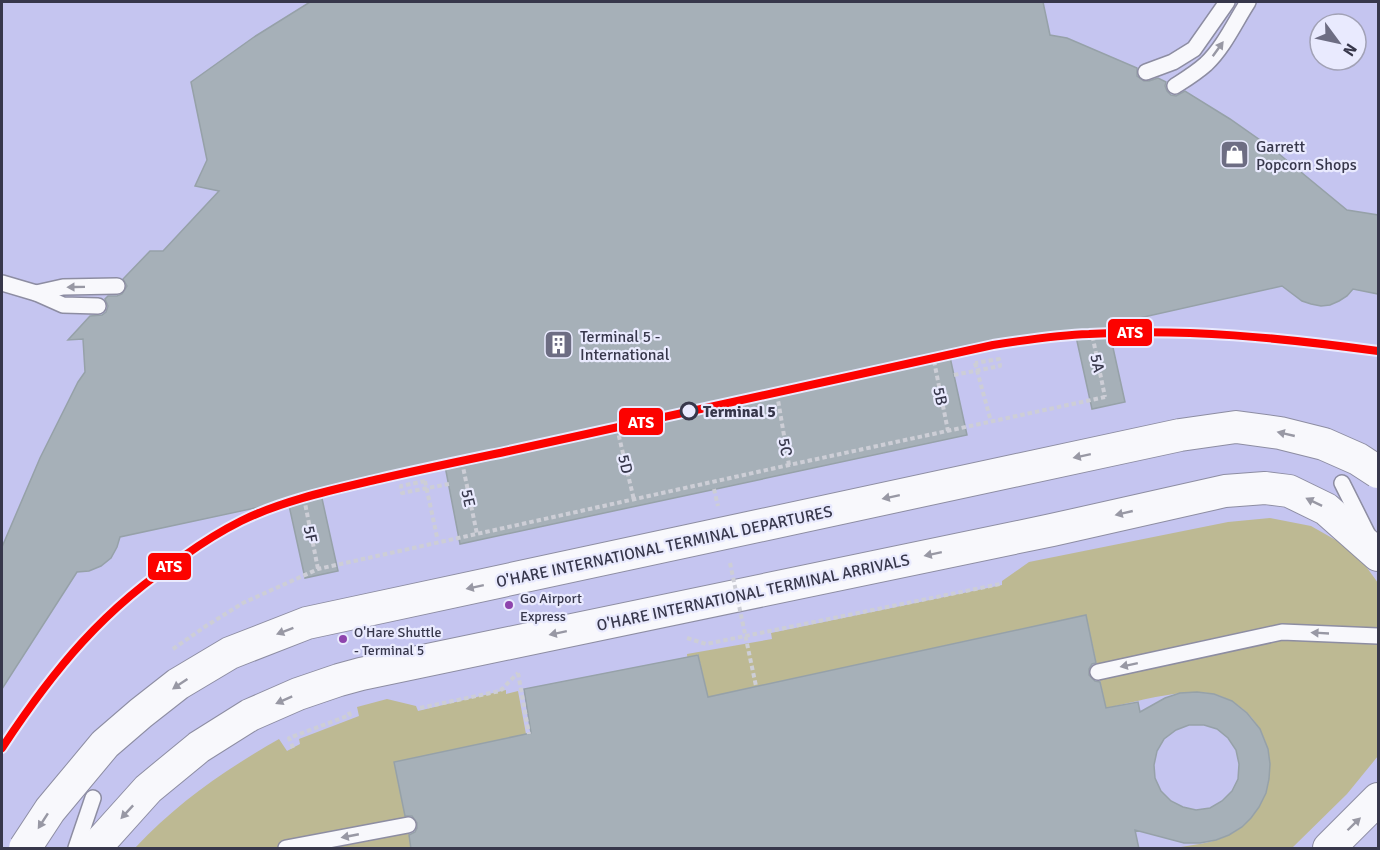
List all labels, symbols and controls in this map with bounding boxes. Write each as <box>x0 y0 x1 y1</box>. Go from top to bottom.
north arrow <box>1308 12 1368 72</box>
text: N <box>1338 40 1361 60</box>
one-way arrow <box>1211 42 1223 57</box>
place label: Garrett Popcorn Shops <box>1256 137 1357 175</box>
shop icon: Garrett Popcorn Shops <box>1219 139 1251 171</box>
one-way arrow <box>66 282 85 292</box>
line badge: ATS <box>1107 318 1153 347</box>
text: ATS <box>1117 323 1143 343</box>
place label: Terminal 5 - International <box>580 327 670 365</box>
building icon: Terminal 5 - International <box>543 329 575 361</box>
street label: 5A <box>1085 352 1109 375</box>
street label: 5B <box>928 385 952 407</box>
marker: Terminal 5 <box>680 402 698 420</box>
place label: Terminal 5 <box>703 402 776 422</box>
line badge: ATS <box>618 407 664 436</box>
text: ATS <box>628 413 654 433</box>
one-way arrow <box>1277 429 1295 439</box>
street label: 5C <box>774 436 797 458</box>
one-way arrow <box>1072 452 1091 461</box>
street label: 5D <box>613 453 637 476</box>
street label: 5E <box>456 487 480 509</box>
one-way arrow <box>882 493 901 502</box>
one-way arrow <box>1305 498 1322 507</box>
street label: O'HARE INTERNATIONAL TERMINAL DEPARTURES <box>494 501 834 592</box>
one-way arrow <box>1115 509 1133 519</box>
street label: 5F <box>299 524 321 544</box>
street label: O'HARE INTERNATIONAL TERMINAL ARRIVALS <box>595 550 912 636</box>
one-way arrow <box>924 550 943 560</box>
line badge: ATS <box>147 552 192 581</box>
text: ATS <box>156 557 182 577</box>
one-way arrow <box>465 583 484 592</box>
place label: Go Airport Express <box>520 590 582 625</box>
marker: Go Airport Express <box>503 599 515 611</box>
place label: O'Hare Shuttle - Terminal 5 <box>354 624 441 659</box>
one-way arrow <box>276 627 294 637</box>
one-way arrow <box>548 629 567 638</box>
one-way arrow <box>1311 629 1330 638</box>
marker: O'Hare Shuttle - Terminal 5 <box>337 633 349 645</box>
one-way arrow <box>1119 661 1138 670</box>
one-way arrow <box>172 678 188 689</box>
one-way arrow <box>275 696 293 705</box>
one-way arrow <box>120 805 134 819</box>
one-way arrow <box>37 812 49 828</box>
one-way arrow <box>1347 817 1362 831</box>
one-way arrow <box>341 832 360 841</box>

